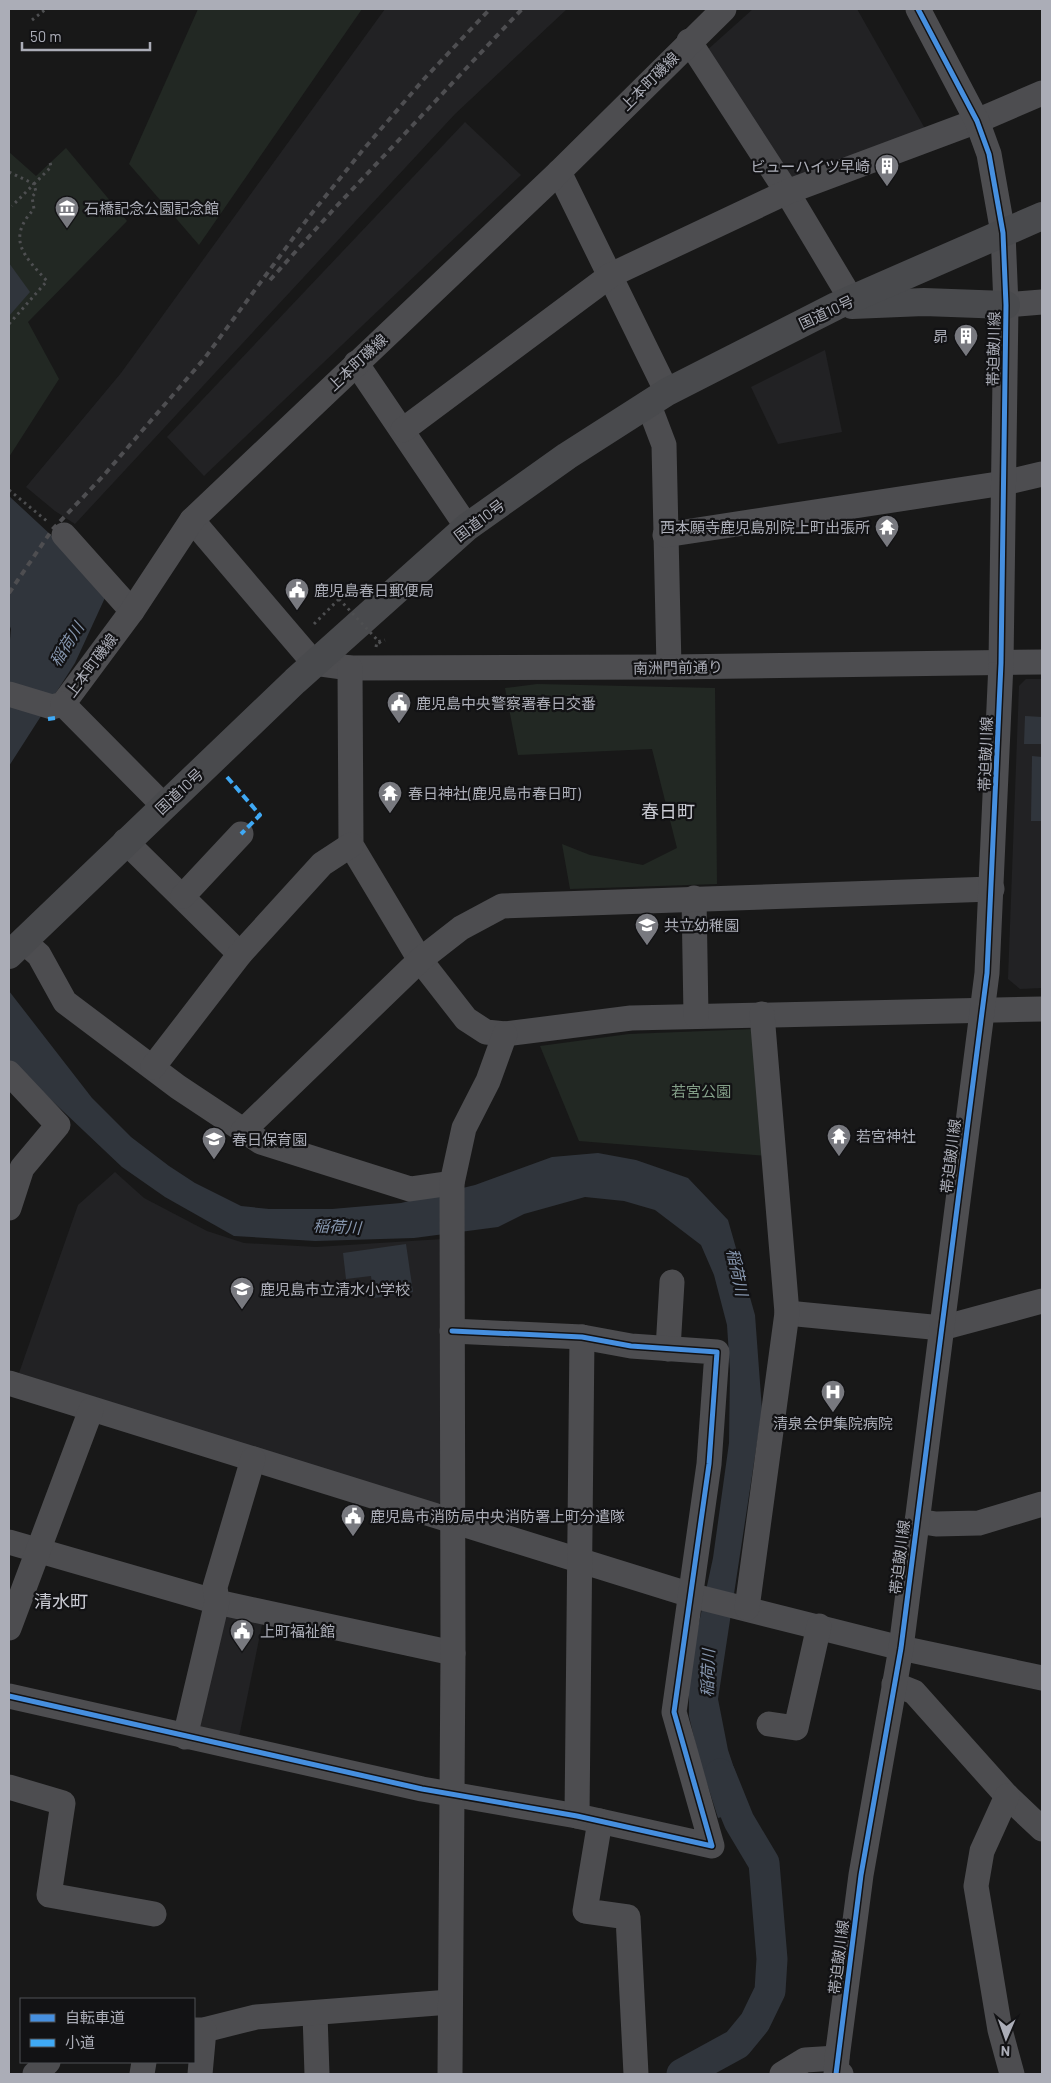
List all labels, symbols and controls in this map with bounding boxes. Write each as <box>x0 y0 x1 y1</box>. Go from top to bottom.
scale bar <box>22 20 150 52</box>
text: 50 m <box>30 27 62 45</box>
street label: 上本町磯線 <box>616 48 682 114</box>
building icon: ビューハイツ早崎 <box>874 153 900 187</box>
place label: ビューハイツ早崎 <box>751 157 870 175</box>
museum icon: 石橋記念公園記念館 <box>54 195 80 229</box>
place label: 石橋記念公園記念館 <box>84 199 219 217</box>
street label: 国道10号 <box>796 291 856 333</box>
street label: 帯迫皷川線 <box>983 311 1003 387</box>
building icon: 昴 <box>953 323 979 357</box>
place label: 昴 <box>933 327 948 345</box>
street label: 上本町磯線 <box>323 330 391 394</box>
street label: 国道10号 <box>450 495 508 545</box>
temple icon: 西本願寺鹿児島別院上町出張所 <box>874 514 900 548</box>
place label: 西本願寺鹿児島別院上町出張所 <box>660 518 870 536</box>
public building icon: 鹿児島春日郵便局 <box>284 577 310 611</box>
place label: 鹿児島春日郵便局 <box>314 581 434 599</box>
water label: 稲荷川 <box>45 617 88 669</box>
street label: 上本町磯線 <box>61 630 121 700</box>
street label: 南洲門前通り <box>633 657 723 677</box>
public building icon: 鹿児島中央警察署春日交番 <box>386 690 412 724</box>
place label: 鹿児島中央警察署春日交番 <box>416 694 596 712</box>
street label: 帯迫皷川線 <box>975 716 995 792</box>
street label: 国道10号 <box>151 764 207 818</box>
temple icon: 春日神社(鹿児島市春日町) <box>377 780 403 814</box>
place label: 春日神社(鹿児島市春日町) <box>408 784 581 802</box>
district label: 春日町 <box>641 800 695 822</box>
school or university icon: 共立幼稚園 <box>634 912 660 946</box>
place label: 共立幼稚園 <box>664 916 739 934</box>
park label: 若宮公園 <box>671 1082 731 1100</box>
street label: 帯迫皷川線 <box>936 1118 964 1194</box>
temple icon: 若宮神社 <box>826 1123 852 1157</box>
school or university icon: 春日保育園 <box>201 1126 227 1160</box>
place label: 若宮神社 <box>856 1127 916 1145</box>
place label: 春日保育園 <box>232 1130 307 1148</box>
water label: 稲荷川 <box>313 1215 363 1237</box>
water label: 稲荷川 <box>724 1247 753 1299</box>
school or university icon: 鹿児島市立清水小学校 <box>229 1276 255 1310</box>
place label: 鹿児島市立清水小学校 <box>260 1280 410 1298</box>
hospital icon: 清泉会伊集院病院 <box>820 1379 846 1413</box>
place label: 清泉会伊集院病院 <box>773 1414 893 1432</box>
public building icon: 鹿児島市消防局中央消防署上町分遣隊 <box>340 1503 366 1537</box>
place label: 鹿児島市消防局中央消防署上町分遣隊 <box>370 1507 625 1525</box>
street label: 帯迫皷川線 <box>885 1519 913 1595</box>
district label: 清水町 <box>34 1590 88 1612</box>
public building icon: 上町福祉館 <box>229 1618 255 1652</box>
place label: 上町福祉館 <box>260 1622 335 1640</box>
water label: 稲荷川 <box>697 1647 717 1697</box>
street label: 帯迫皷川線 <box>824 1919 852 1995</box>
legend <box>20 1998 195 2063</box>
text: 自転車道 <box>65 2008 125 2026</box>
north arrow <box>981 2013 1031 2063</box>
text: 小道 <box>65 2033 95 2051</box>
text: N <box>1001 2043 1010 2060</box>

